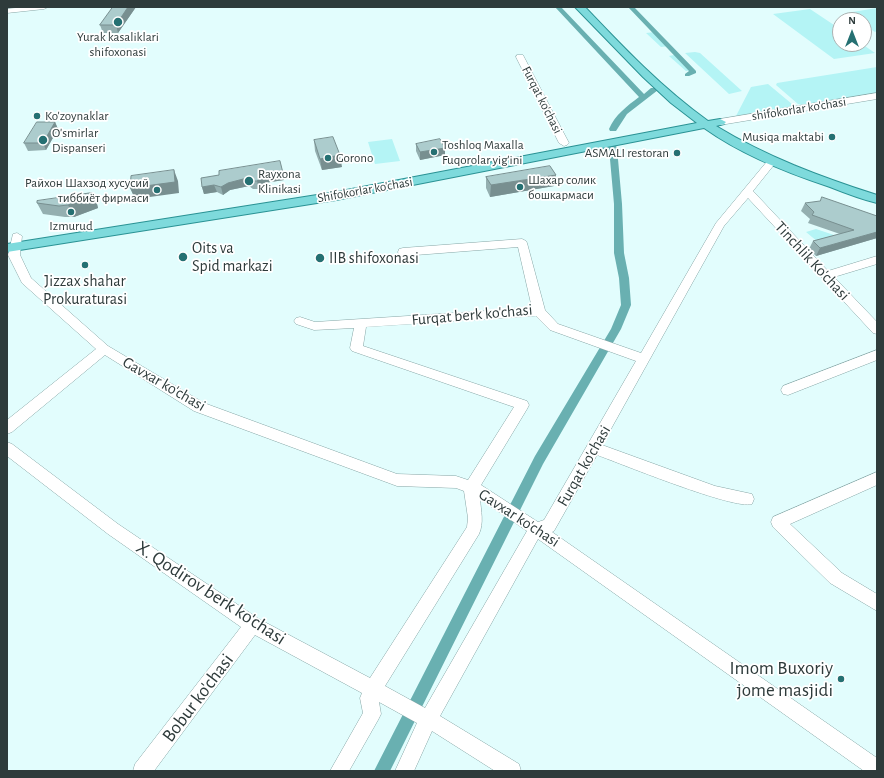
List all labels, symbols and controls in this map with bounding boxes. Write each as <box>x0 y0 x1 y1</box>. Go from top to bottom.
north arrow <box>832 12 872 52</box>
text: N <box>848 15 856 26</box>
marker: Yurak kasaliklari shifoxonasi <box>112 16 124 28</box>
place label: Yurak kasaliklari shifoxonasi <box>77 29 159 60</box>
street label: Furqat ko'chasi <box>518 64 566 136</box>
street label: shifokorlar ko'chasi <box>751 94 847 124</box>
place label: Ko'zoynaklar <box>45 108 108 124</box>
marker: Ko'zoynaklar <box>32 111 42 121</box>
place label: O'smirlar Dispanseri <box>52 125 106 156</box>
place label: Musiqa maktabi <box>742 129 824 145</box>
marker: Musiqa maktabi <box>827 132 837 142</box>
marker: O'smirlar Dispanseri <box>37 134 49 146</box>
place label: Toshloq Maxalla Fuqorolar yig'ini <box>442 137 524 168</box>
place label: ASMALI restoran <box>585 145 669 161</box>
marker: Toshloq Maxalla Fuqorolar yig'ini <box>429 147 439 157</box>
marker: ASMALI restoran <box>672 148 682 158</box>
place label: Gorono <box>336 150 373 166</box>
marker: Gorono <box>323 153 333 163</box>
place label: Rayxona Klinikasi <box>258 166 301 197</box>
place label: Шахар солик бошкармаси <box>528 172 596 203</box>
street label: Shifokorlar ko'chasi <box>316 174 414 206</box>
place label: Райхон Шахзод хусусий тиббиёт фирмаси <box>25 175 149 206</box>
marker: Rayxona Klinikasi <box>243 175 255 187</box>
marker: Шахар солик бошкармаси <box>515 182 525 192</box>
marker: Райхон Шахзод хусусий тиббиёт фирмаси <box>152 185 162 195</box>
marker: Izmurud <box>66 207 76 217</box>
street label: Tinchlik Ko'chasi <box>770 217 854 305</box>
place label: Izmurud <box>49 218 93 234</box>
place label: Oits va Spid markazi <box>192 238 273 276</box>
place label: IIB shifoxonasi <box>329 248 419 268</box>
marker: Oits va Spid markazi <box>177 251 189 263</box>
marker: IIB shifoxonasi <box>314 252 326 264</box>
marker: Jizzax shahar Prokuraturasi <box>80 260 90 270</box>
place label: Jizzax shahar Prokuraturasi <box>43 271 127 309</box>
street label: Furqat berk ko'chasi <box>411 300 533 330</box>
street label: Gavxar ko'chasi <box>119 352 209 416</box>
street label: Furqat ko'chasi <box>553 422 615 510</box>
street label: Gavxar ko'chasi <box>475 485 563 551</box>
street label: X. Qodirov berk ko'chasi <box>132 536 290 650</box>
street label: Bobur ko'chasi <box>157 649 239 747</box>
place label: Imom Buxoriy jome masjidi <box>730 657 833 701</box>
marker: Imom Buxoriy jome masjidi <box>836 674 846 684</box>

